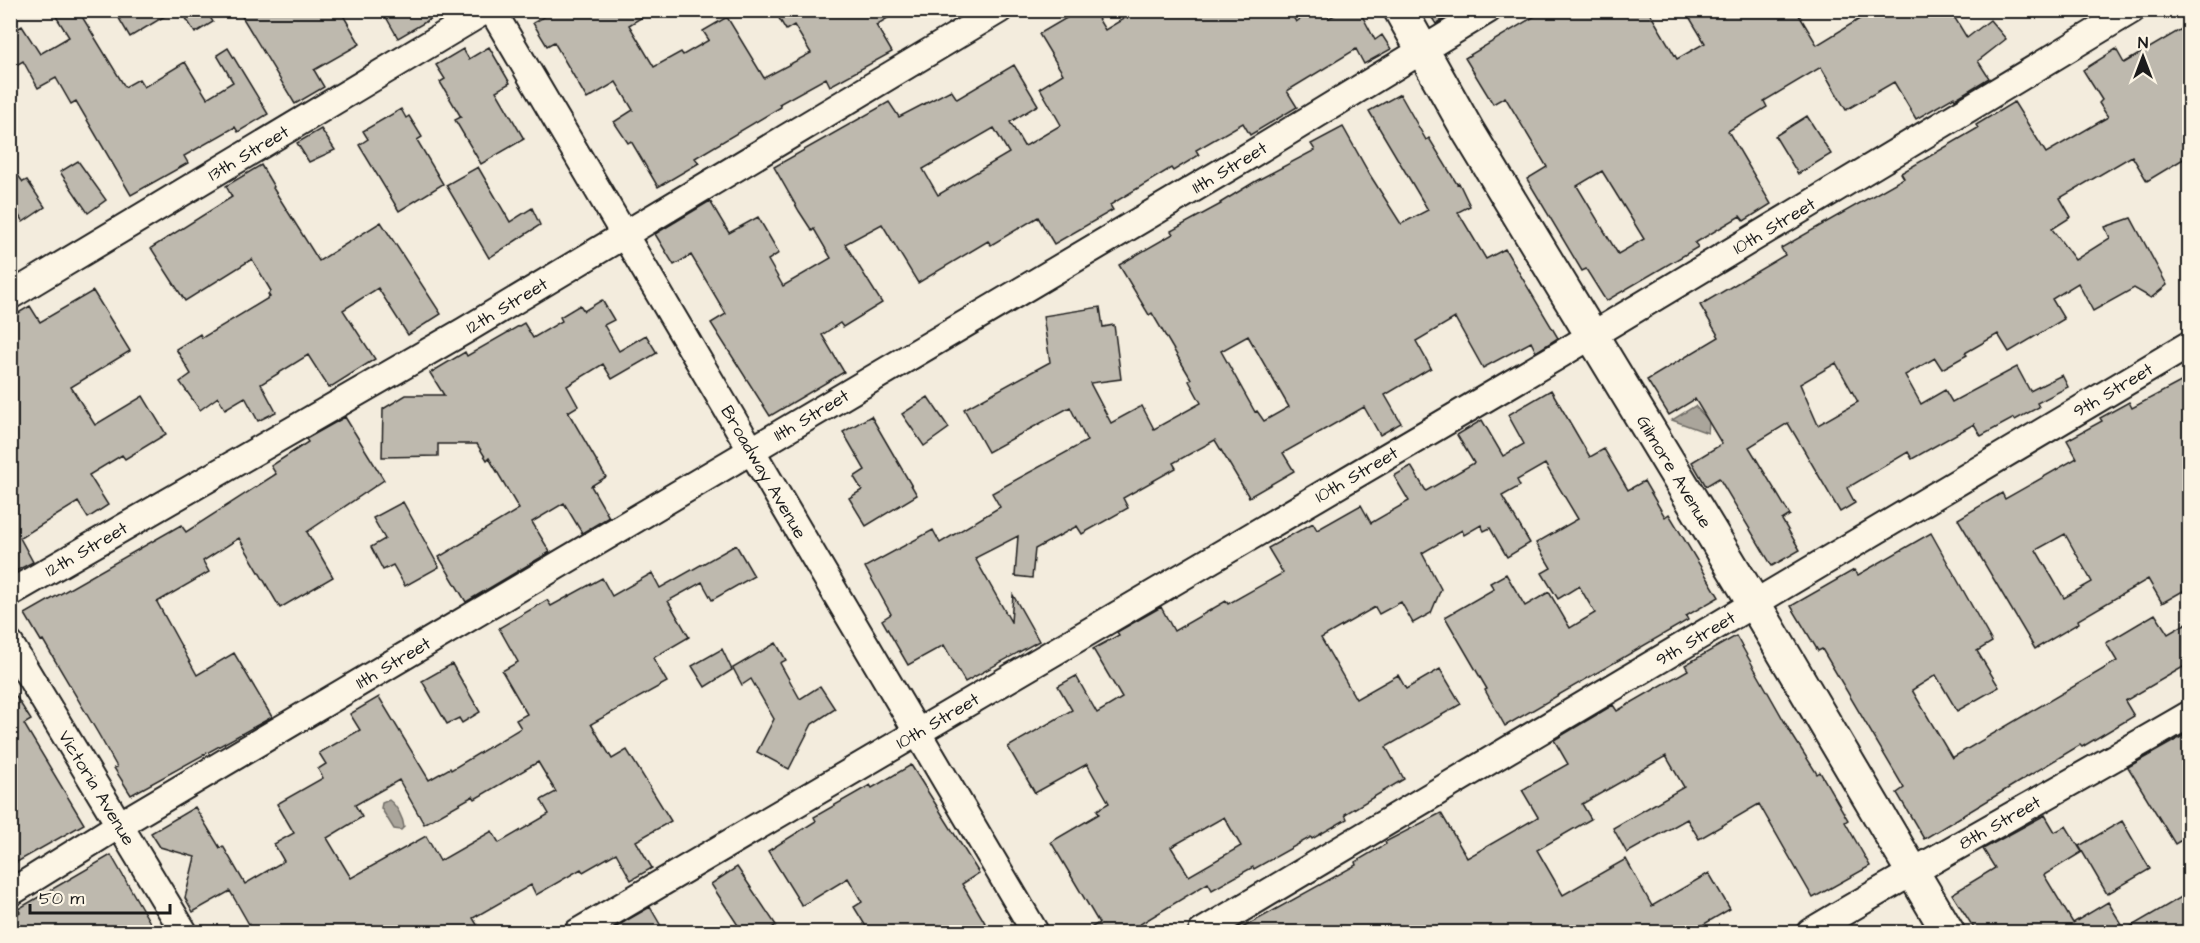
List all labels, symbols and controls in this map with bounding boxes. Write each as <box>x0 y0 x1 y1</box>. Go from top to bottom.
north arrow <box>2113 27 2173 87</box>
text: N <box>2138 32 2148 54</box>
street label: 13th Street <box>203 119 294 187</box>
street label: 11th Street <box>1187 135 1273 200</box>
street label: 10th Street <box>1728 191 1821 261</box>
street label: 12th Street <box>461 271 553 340</box>
street label: 9th Street <box>2068 356 2159 424</box>
street label: 11th Street <box>769 383 854 448</box>
street label: Broadway Avenue <box>715 401 813 544</box>
street label: Gilmore Avenue <box>1630 411 1718 533</box>
street label: 10th Street <box>1310 440 1404 509</box>
street label: 12th Street <box>41 515 133 583</box>
street label: 9th Street <box>1651 605 1741 672</box>
street label: 11th Street <box>351 631 436 695</box>
street label: 10th Street <box>891 686 985 755</box>
street label: Victoria Avenue <box>52 726 141 851</box>
street label: 8th Street <box>1954 789 2046 856</box>
scale bar <box>30 877 170 915</box>
text: 50 m <box>39 886 84 911</box>

